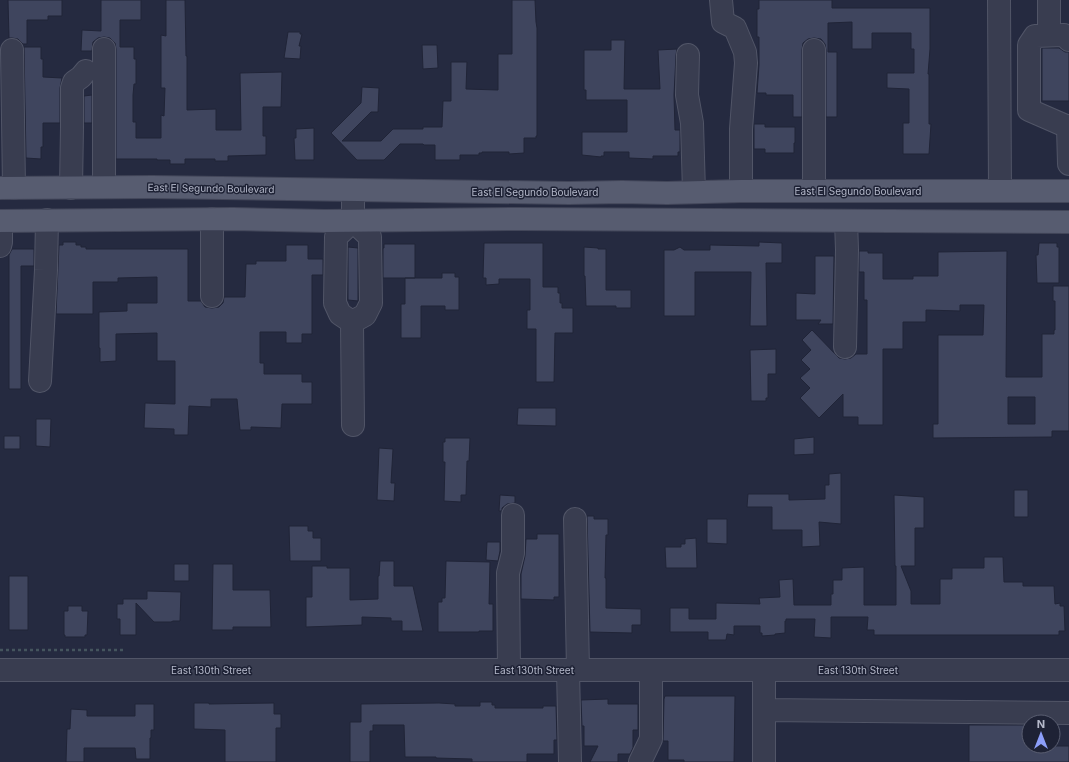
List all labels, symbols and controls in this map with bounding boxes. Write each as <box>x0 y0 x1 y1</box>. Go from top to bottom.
street label: East El Segundo Boulevard <box>148 181 274 195</box>
street label: East El Segundo Boulevard <box>795 185 921 197</box>
street label: East El Segundo Boulevard <box>472 186 598 198</box>
street label: East 130th Street <box>171 664 252 676</box>
street label: East 130th Street <box>494 664 575 676</box>
street label: East 130th Street <box>818 664 899 676</box>
north arrow <box>1021 714 1061 754</box>
text: N <box>1037 717 1045 731</box>

